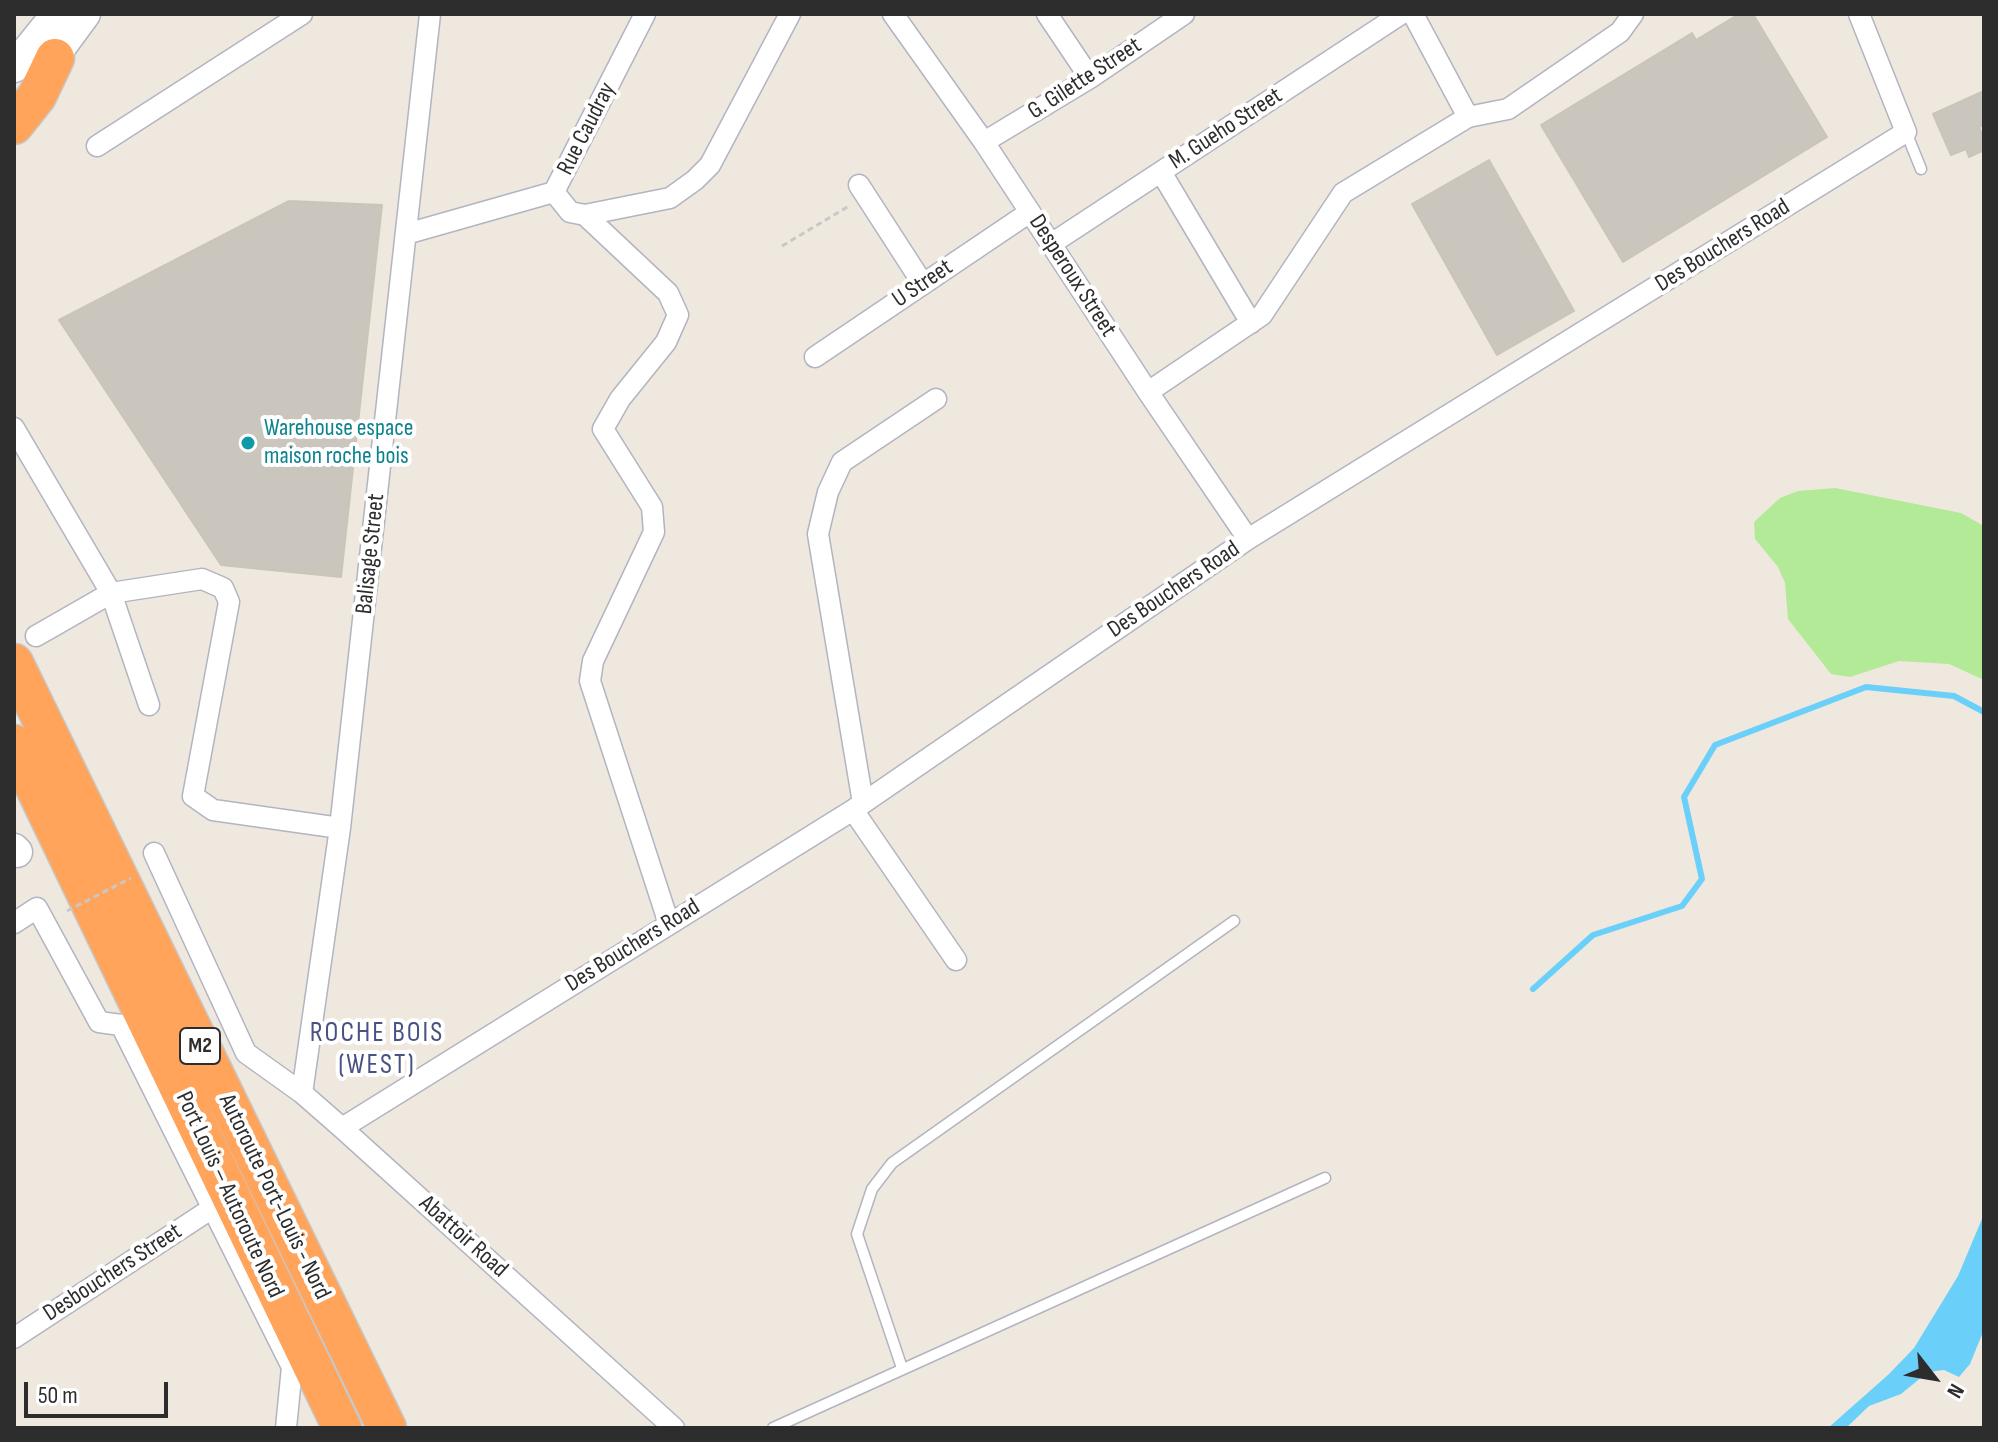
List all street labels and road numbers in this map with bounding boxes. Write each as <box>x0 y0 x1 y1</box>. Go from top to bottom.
street label: G. Gilette Street <box>1023 32 1147 126</box>
street label: Rue Caudray <box>551 78 623 180</box>
street label: M. Gueho Street <box>1164 82 1288 176</box>
street label: Des Bouchers Road <box>1650 193 1796 299</box>
street label: Desperoux Street <box>1022 210 1122 342</box>
street label: U Street <box>887 254 959 314</box>
street label: Balisage Street <box>350 492 392 616</box>
street label: Des Bouchers Road <box>1103 535 1245 645</box>
street label: Des Bouchers Road <box>560 893 706 999</box>
road number: M2 <box>180 1028 220 1064</box>
street label: Port Louis – Autoroute Nord <box>169 1087 289 1303</box>
street label: Autoroute Port-Louis - Nord <box>212 1090 336 1304</box>
street label: Abattoir Road <box>413 1190 513 1284</box>
street label: Desbouchers Street <box>38 1218 188 1328</box>

